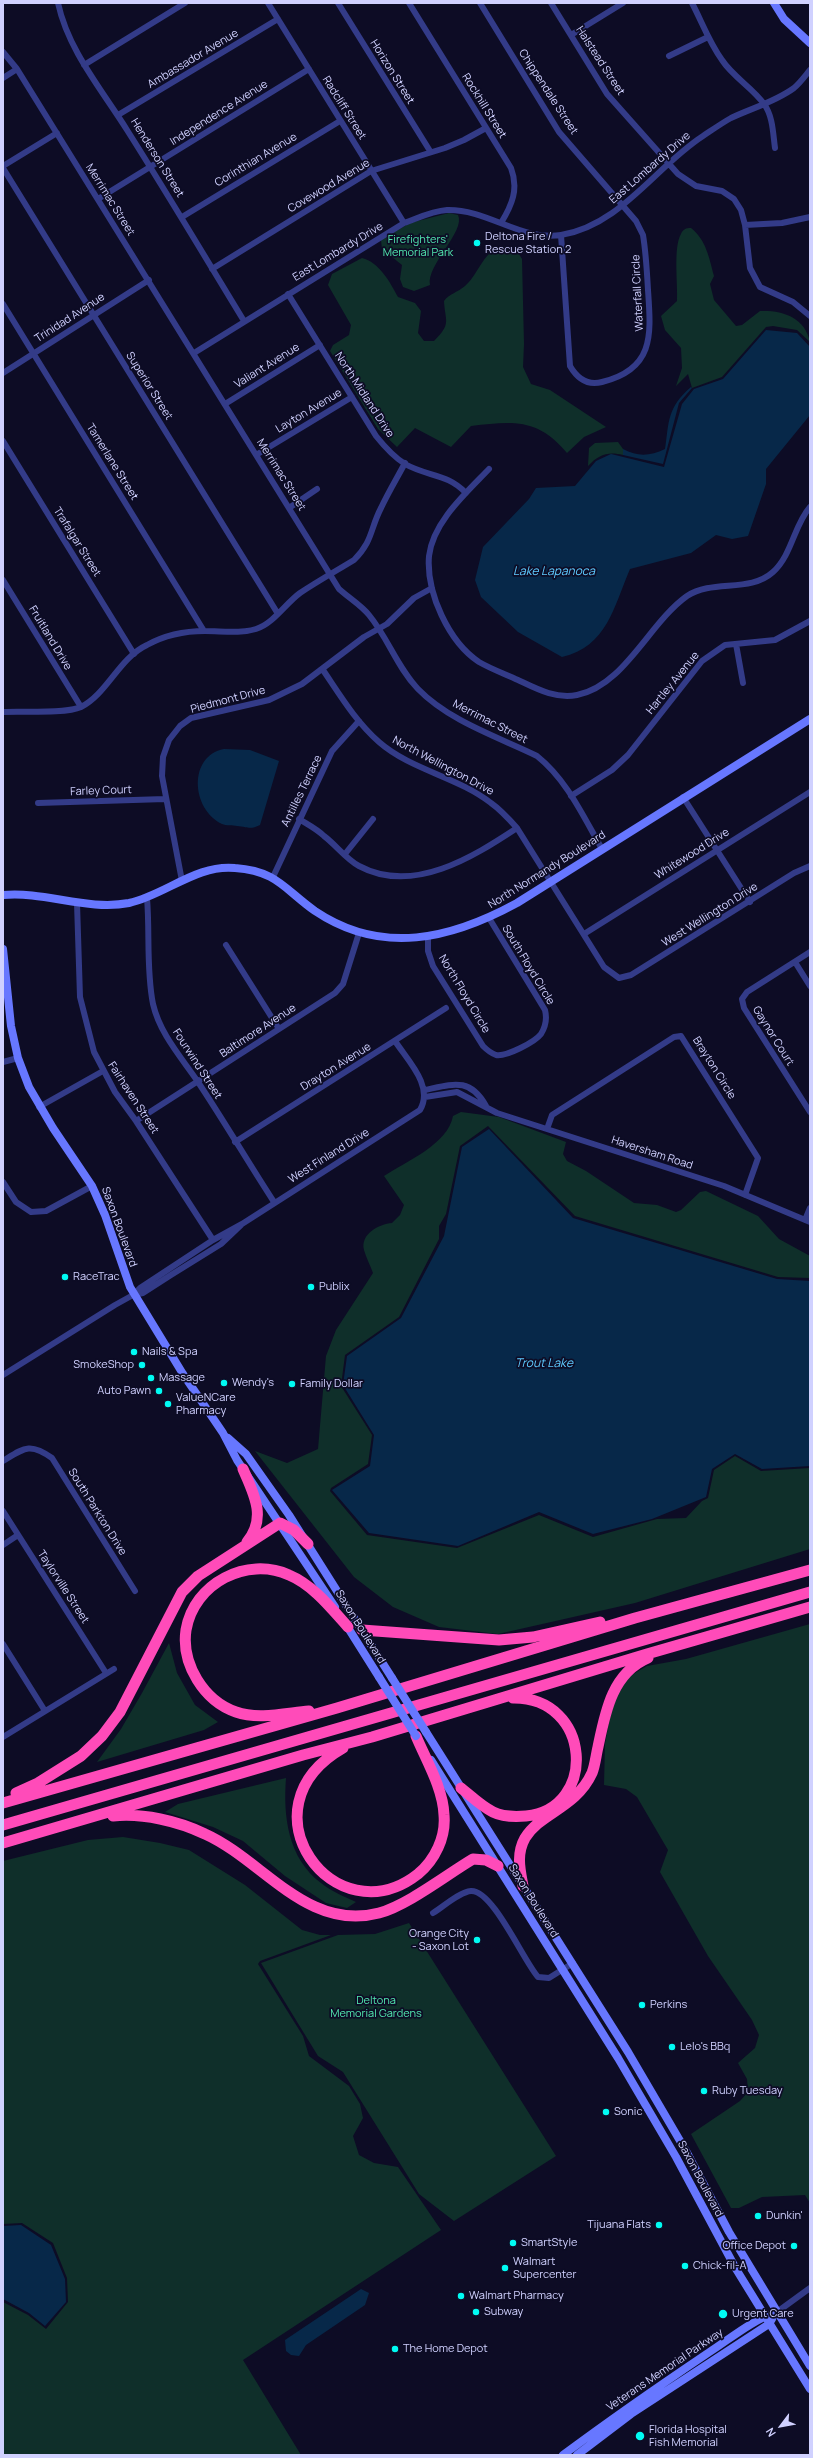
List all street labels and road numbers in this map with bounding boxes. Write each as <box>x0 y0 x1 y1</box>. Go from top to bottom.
street label: Halstead Street <box>573 24 627 98</box>
street label: Ambassador Avenue <box>145 27 241 91</box>
street label: Horizon Street <box>367 37 417 107</box>
street label: Chippendale Street <box>516 47 580 137</box>
street label: Rockhill Street <box>459 71 509 141</box>
street label: Radcliff Street <box>319 74 369 142</box>
street label: Independence Avenue <box>168 78 270 148</box>
street label: Henderson Street <box>127 116 187 200</box>
street label: East Lombardy Drive <box>607 129 693 207</box>
street label: Corinthian Avenue <box>213 130 299 190</box>
street label: Covewood Avenue <box>286 156 372 216</box>
street label: Merrimac Street <box>83 162 137 238</box>
street label: East Lombardy Drive <box>290 220 386 284</box>
street label: Waterfall Circle <box>629 254 647 332</box>
street label: Trinidad Avenue <box>33 291 107 345</box>
street label: Valiant Avenue <box>232 341 302 391</box>
street label: Superior Street <box>123 350 175 422</box>
street label: North Midland Drive <box>331 350 397 440</box>
street label: Layton Avenue <box>274 386 344 436</box>
street label: Tamerlane Street <box>83 421 141 503</box>
street label: Merrimac Street <box>254 437 308 513</box>
street label: Trafalgar Street <box>50 505 104 579</box>
street label: Fruitland Drive <box>26 603 74 673</box>
street label: Hartley Avenue <box>644 649 702 717</box>
street label: Piedmont Drive <box>189 684 267 716</box>
street label: Merrimac Street <box>450 697 530 747</box>
street label: North Wellington Drive <box>390 734 496 798</box>
street label: Antilles Terrace <box>279 753 325 829</box>
street label: Farley Court <box>70 783 132 799</box>
street label: Whitewood Drive <box>652 826 732 882</box>
street label: North Normandy Boulevard <box>486 828 608 912</box>
street label: West Wellington Drive <box>660 880 760 950</box>
street label: South Floyd Circle <box>499 923 557 1007</box>
street label: North Floyd Circle <box>435 952 493 1036</box>
street label: Baltimore Avenue <box>217 1001 299 1061</box>
street label: Gaynor Court <box>749 1004 797 1068</box>
street label: Fourwind Street <box>169 1026 225 1102</box>
street label: Brayton Circle <box>690 1034 738 1102</box>
street label: Drayton Avenue <box>298 1040 374 1094</box>
street label: Fairhaven Street <box>105 1060 161 1136</box>
street label: West Finland Drive <box>286 1126 372 1186</box>
street label: Haversham Road <box>610 1134 694 1172</box>
street label: Saxon Boulevard <box>98 1185 140 1269</box>
street label: South Parkton Drive <box>65 1466 129 1558</box>
street label: Taylorville Street <box>34 1548 92 1626</box>
street label: Saxon Boulevard <box>332 1588 388 1666</box>
street label: Saxon Boulevard <box>505 1862 561 1940</box>
street label: Saxon Boulevard <box>674 2139 726 2219</box>
street label: Veterans Memorial Parkway <box>604 2326 726 2414</box>

